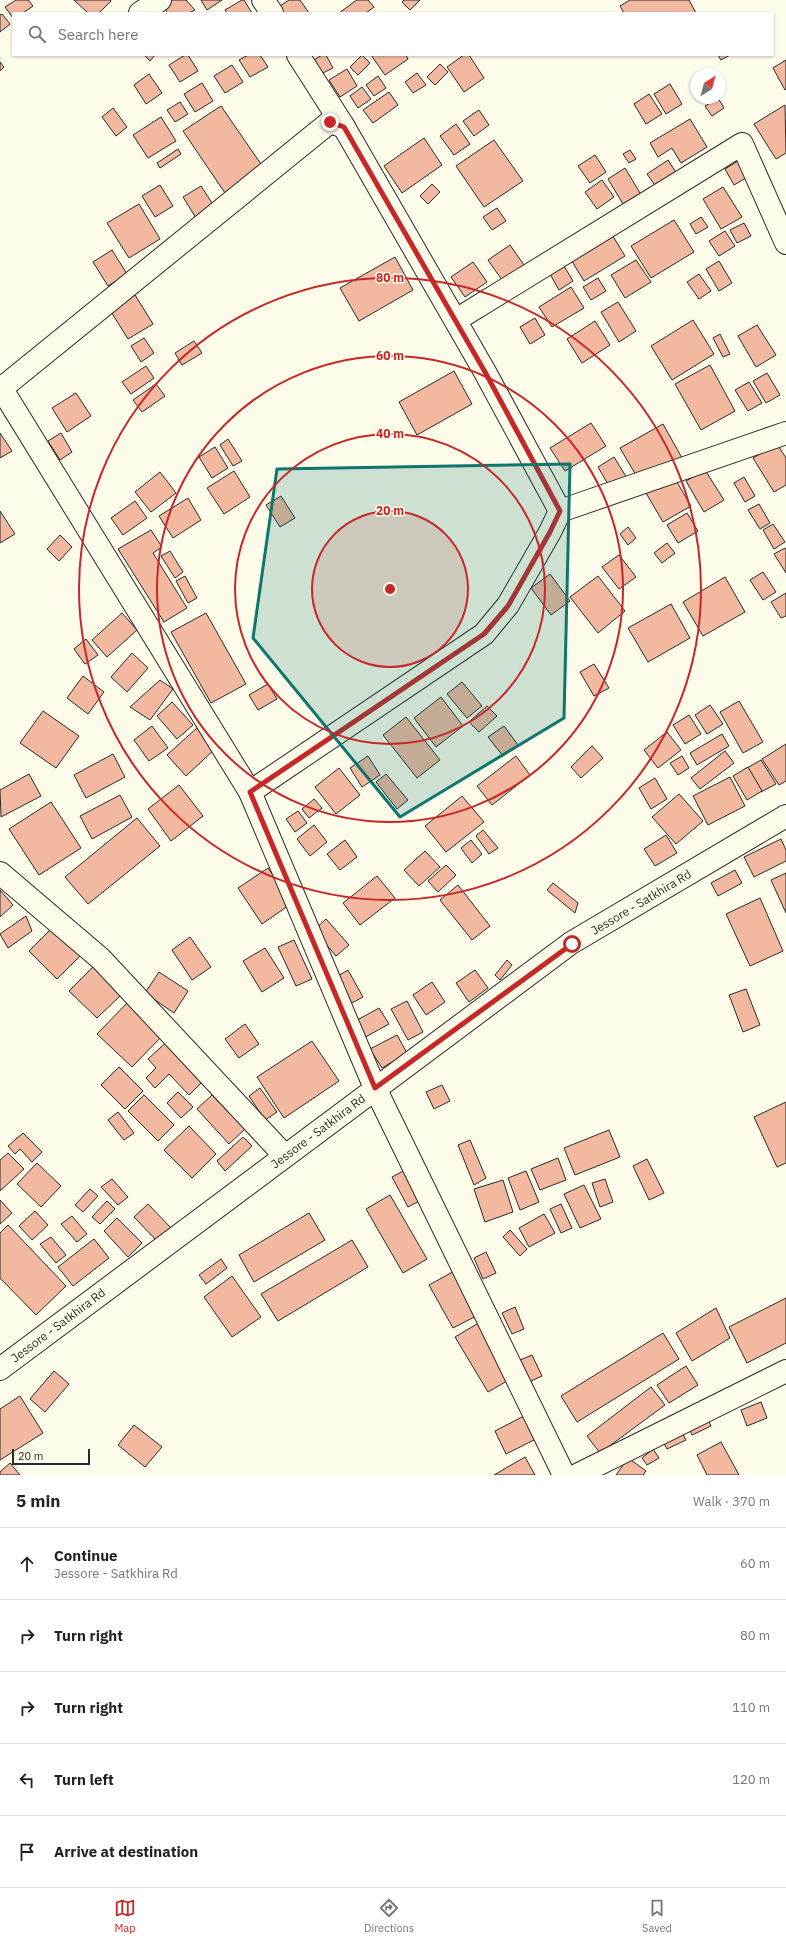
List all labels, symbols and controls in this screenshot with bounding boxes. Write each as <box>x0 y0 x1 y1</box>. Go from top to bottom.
search box <box>12 12 774 56</box>
icon: search <box>26 23 48 45</box>
text: Search here <box>58 25 138 44</box>
north arrow <box>690 68 726 104</box>
route end <box>321 113 339 131</box>
text: 80 m <box>376 270 404 285</box>
text: 60 m <box>376 348 404 363</box>
text: 40 m <box>376 426 404 441</box>
text: 20 m <box>376 503 404 518</box>
centre of rings <box>383 582 397 596</box>
street label: Jessore - Satkhira Rd <box>588 866 694 938</box>
route start <box>563 935 581 953</box>
street label: Jessore - Satkhira Rd <box>268 1091 368 1171</box>
street label: Jessore - Satkhira Rd <box>8 1285 108 1365</box>
scale bar <box>12 1447 90 1466</box>
text: 20 m <box>18 1449 43 1463</box>
text: 5 min <box>16 1490 60 1512</box>
text: Walk · 370 m <box>693 1493 770 1510</box>
text: Continue <box>54 1546 118 1565</box>
icon: ahead <box>16 1553 38 1575</box>
text: 60 m <box>740 1555 770 1572</box>
text: Jessore - Satkhira Rd <box>54 1565 178 1582</box>
icon: right <box>16 1625 38 1647</box>
text: Turn right <box>54 1626 123 1645</box>
text: 80 m <box>740 1627 770 1644</box>
icon: right <box>16 1697 38 1719</box>
text: Turn right <box>54 1698 123 1717</box>
text: 110 m <box>732 1699 770 1716</box>
icon: left <box>16 1769 38 1791</box>
text: Turn left <box>54 1770 114 1789</box>
text: 120 m <box>732 1771 770 1788</box>
icon: arrive <box>16 1841 38 1863</box>
text: Arrive at destination <box>54 1842 198 1861</box>
tab: Map <box>114 1897 136 1935</box>
tab: Directions <box>364 1897 414 1935</box>
tab: Saved <box>642 1897 672 1935</box>

